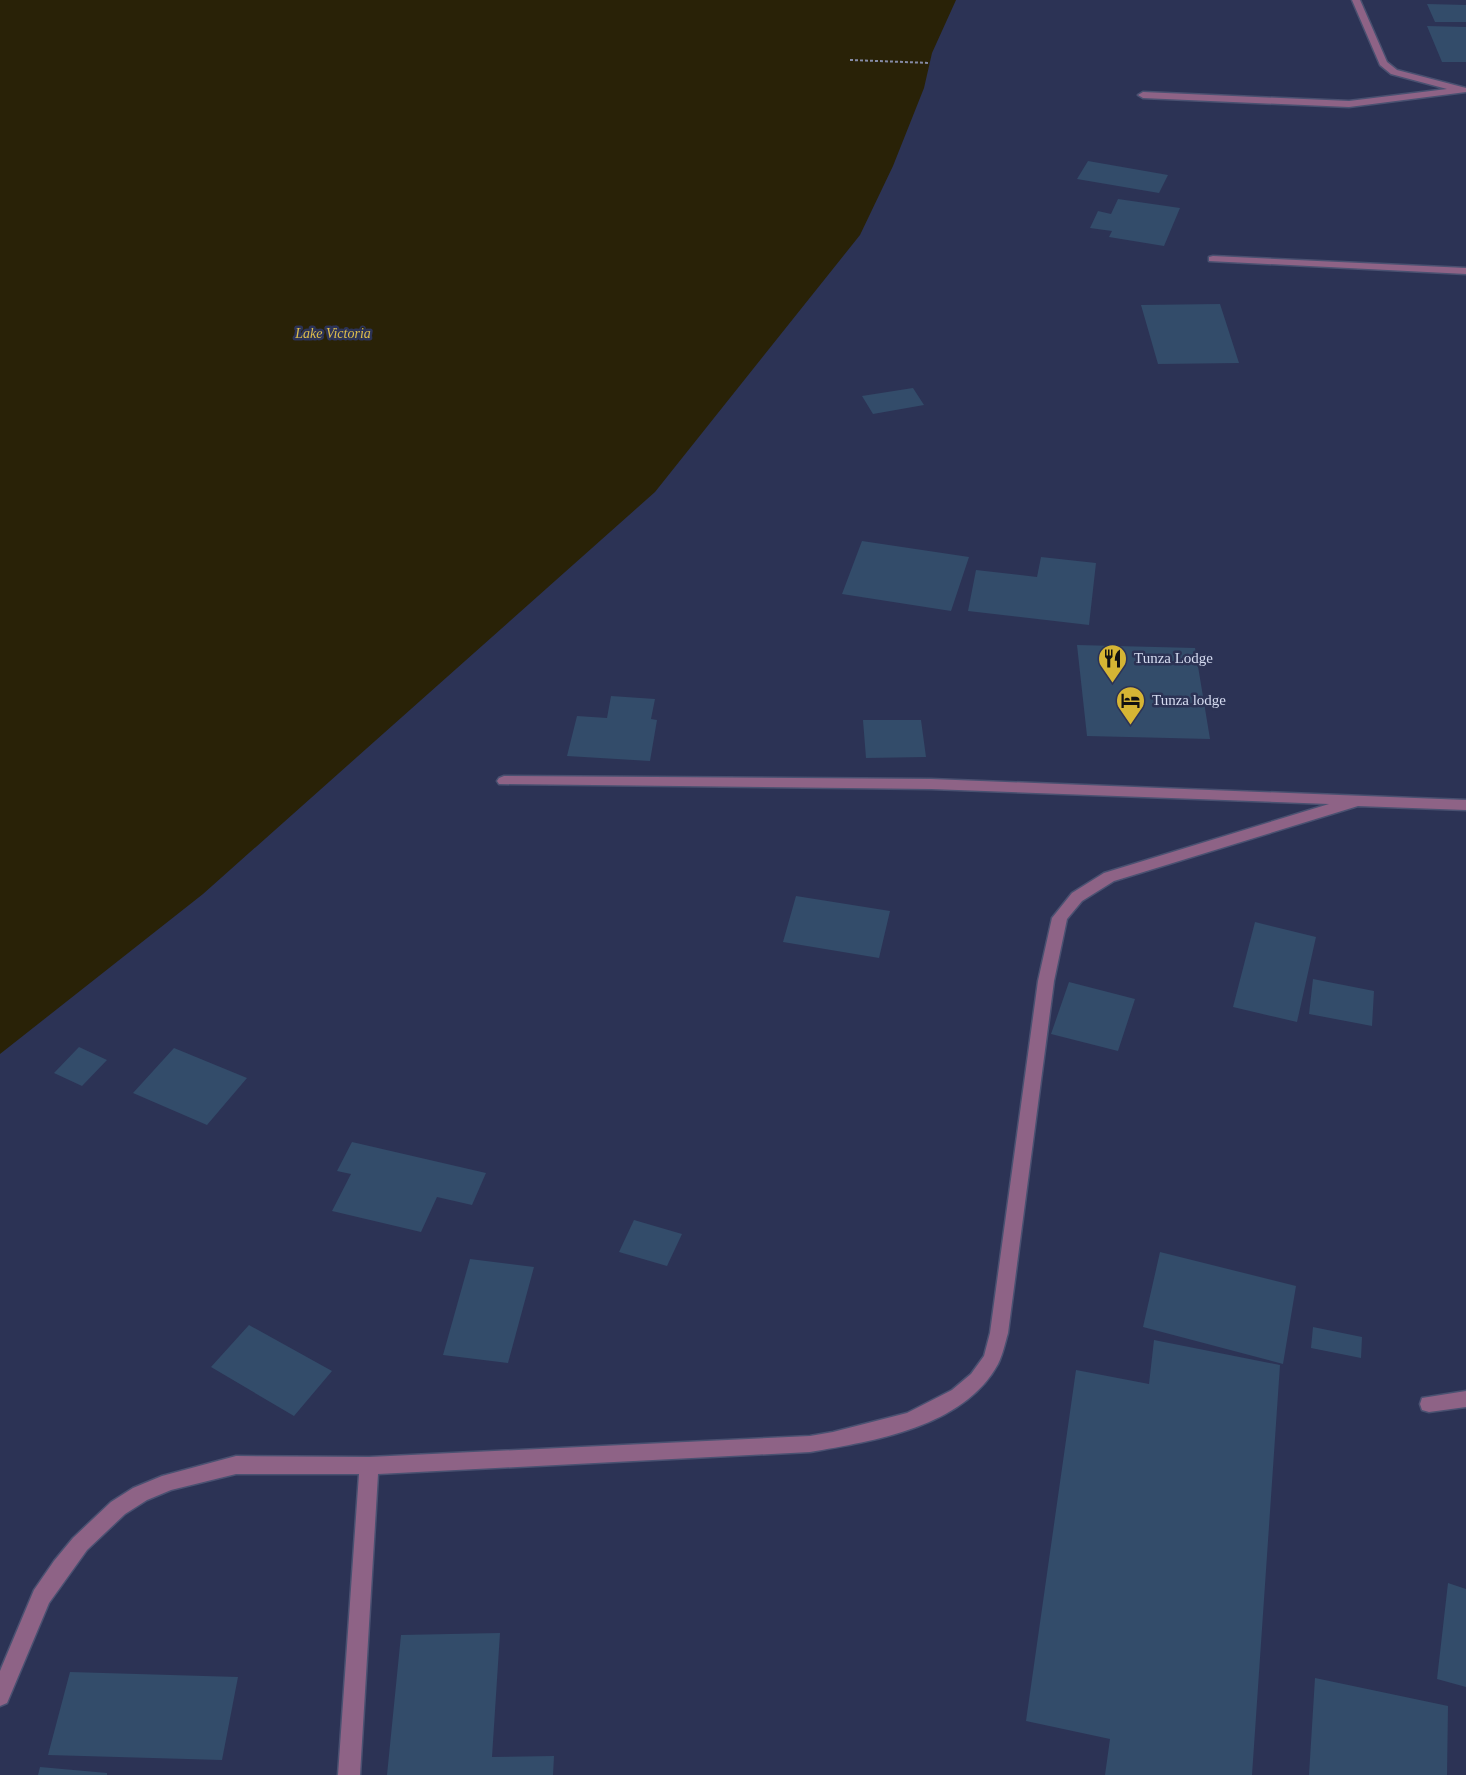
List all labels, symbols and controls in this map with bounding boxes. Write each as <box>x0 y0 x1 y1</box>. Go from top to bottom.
water label: Lake Victoria <box>294 326 371 341</box>
restaurant icon: Tunza Lodge <box>1097 642 1129 684</box>
place label: Tunza Lodge <box>1134 650 1213 666</box>
hotel icon: Tunza lodge <box>1115 684 1147 726</box>
place label: Tunza lodge <box>1152 692 1226 708</box>

